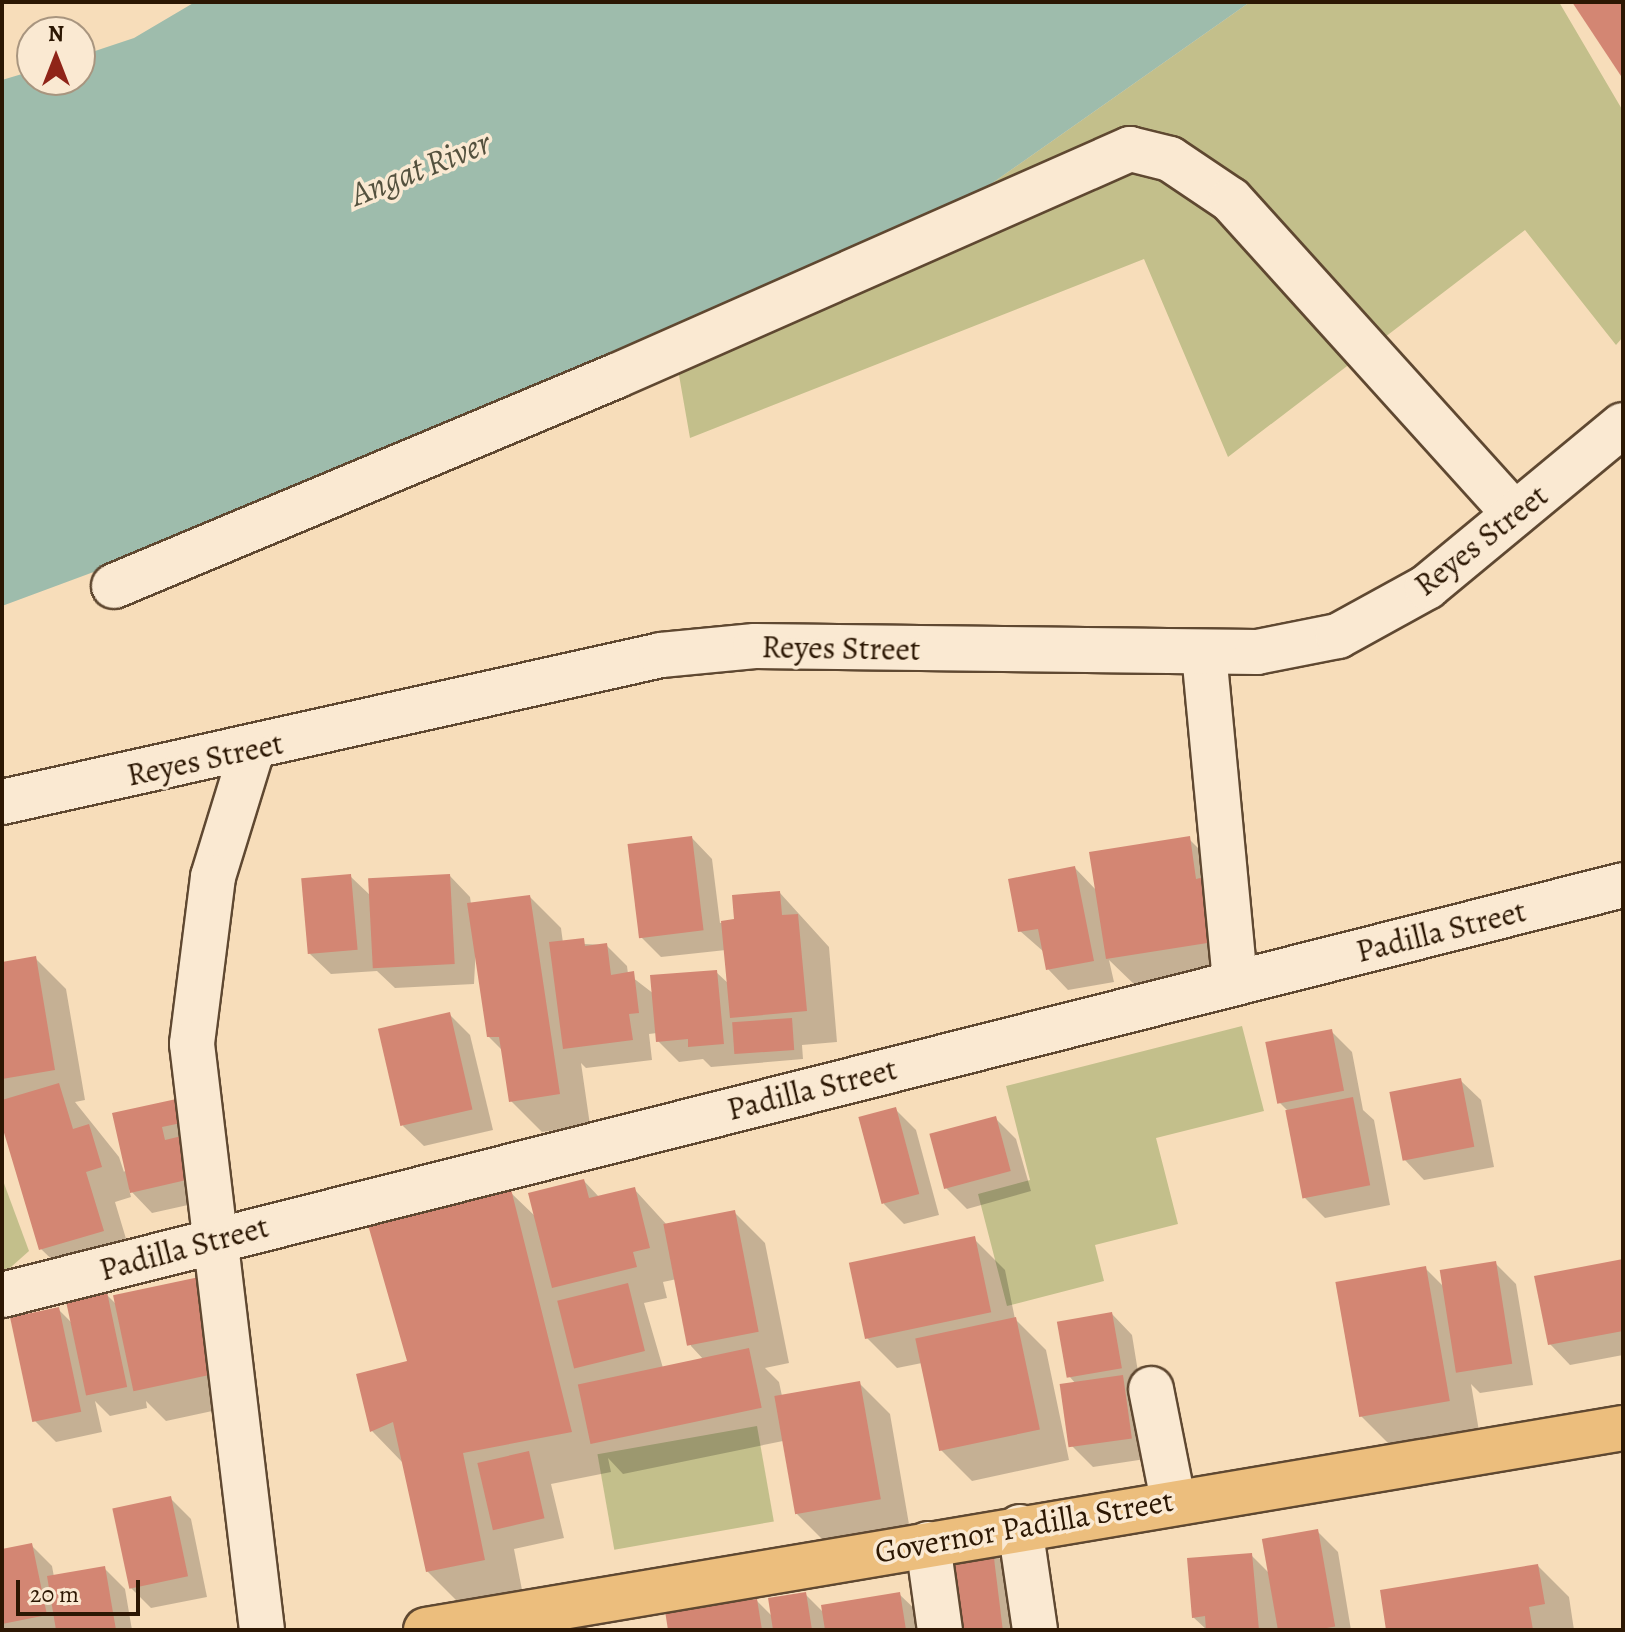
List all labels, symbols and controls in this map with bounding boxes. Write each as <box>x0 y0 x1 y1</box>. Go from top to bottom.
north arrow <box>16 16 96 96</box>
text: N <box>48 19 64 49</box>
water label: Angat River <box>344 121 496 215</box>
street label: Reyes Street <box>1407 476 1555 604</box>
street label: Reyes Street <box>761 627 921 669</box>
street label: Reyes Street <box>123 724 287 794</box>
street label: Padilla Street <box>1352 891 1530 971</box>
street label: Padilla Street <box>723 1049 901 1129</box>
street label: Padilla Street <box>95 1207 273 1289</box>
street label: Governor Padilla Street <box>872 1481 1176 1571</box>
scale bar <box>20 1564 144 1614</box>
text: 20 m <box>30 1578 79 1610</box>

